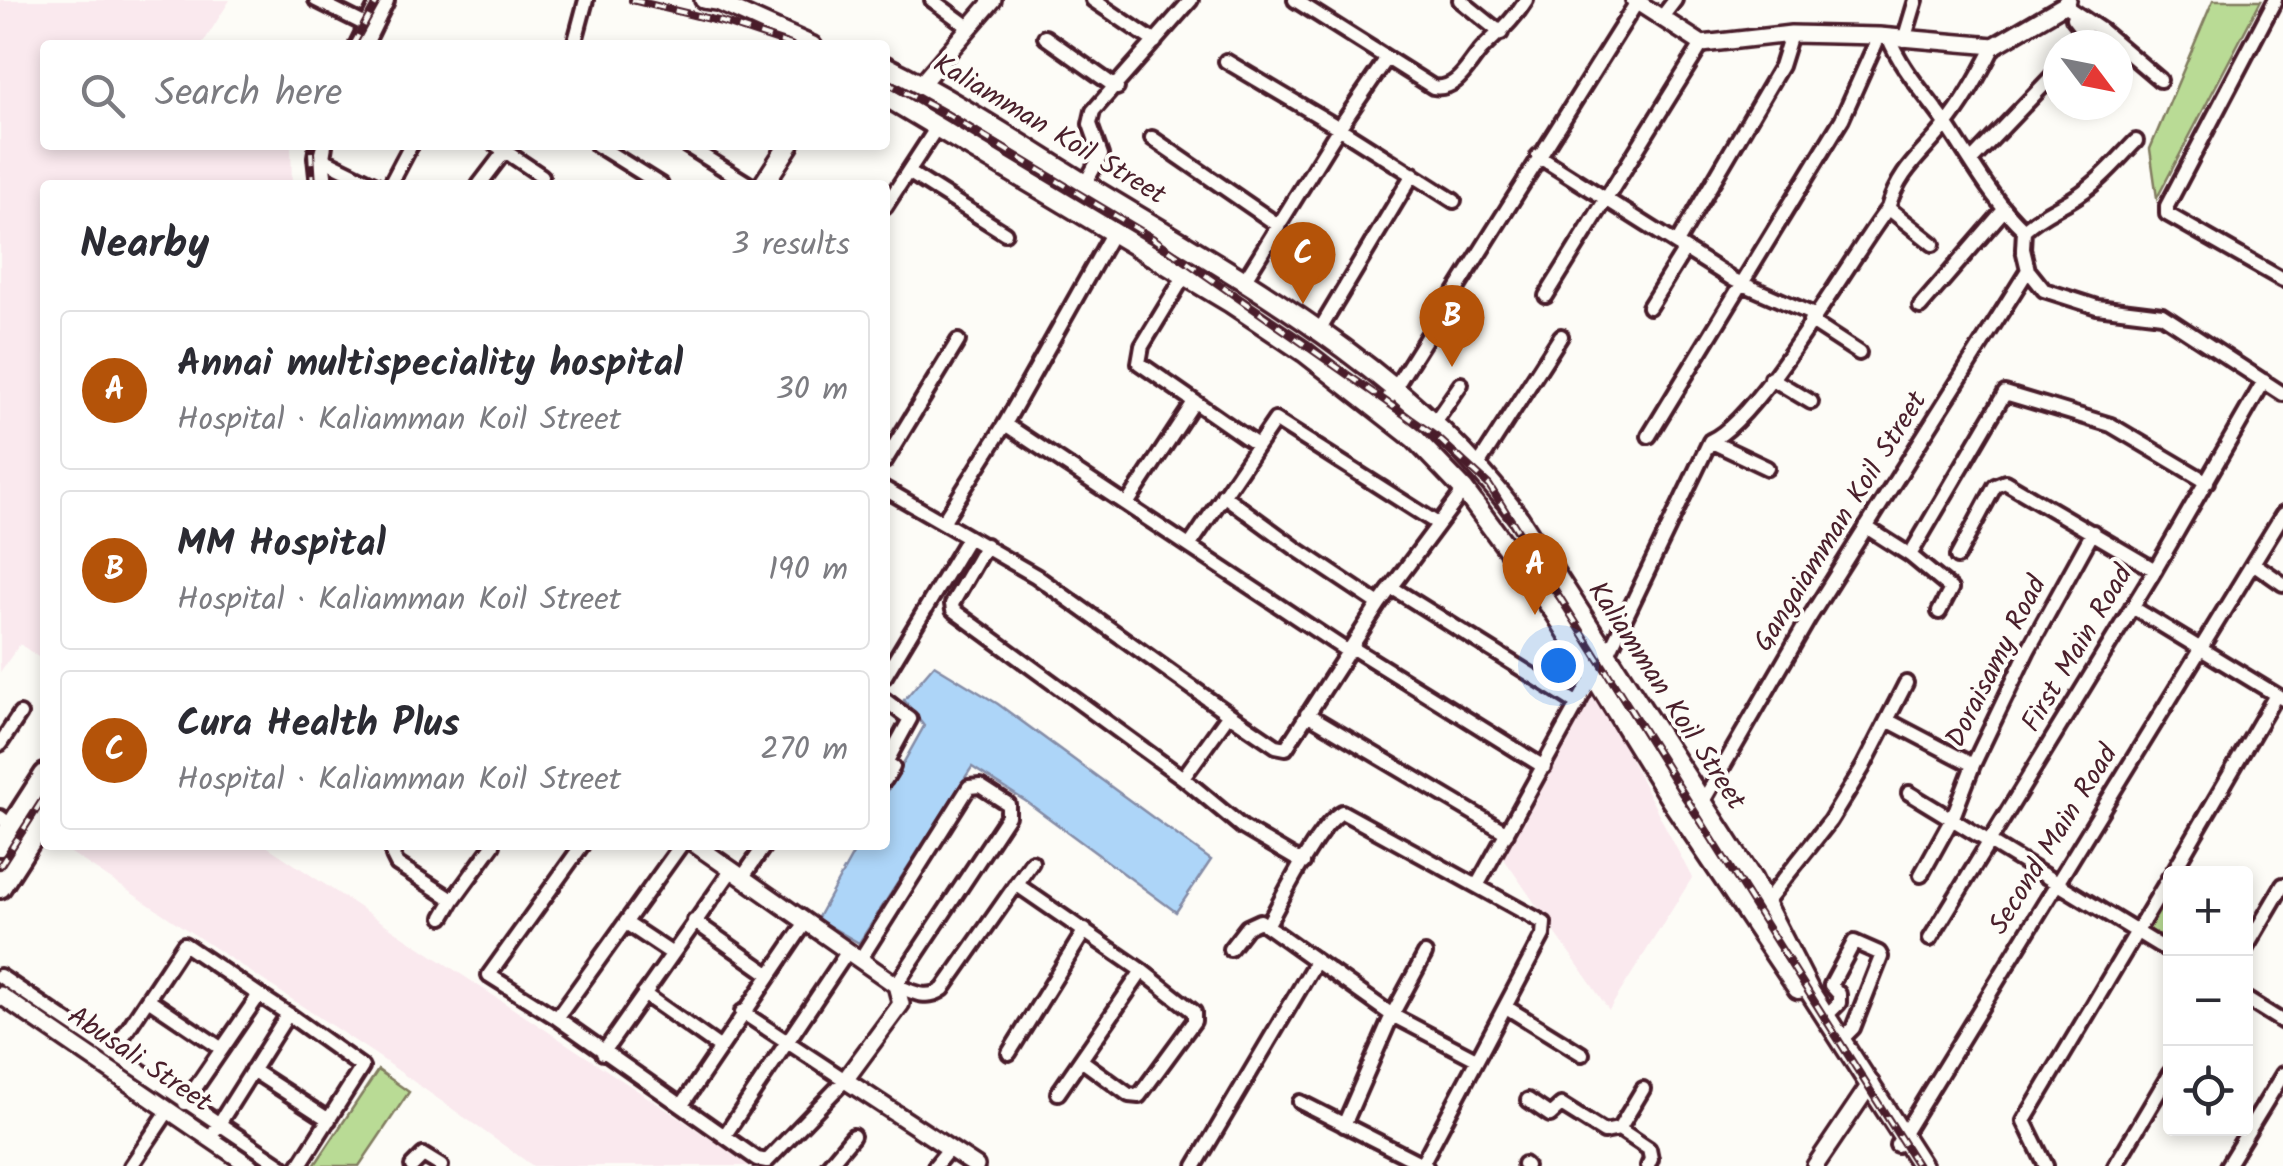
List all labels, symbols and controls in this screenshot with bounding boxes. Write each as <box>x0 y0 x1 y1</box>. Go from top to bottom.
north arrow <box>2043 30 2133 120</box>
search box <box>40 40 890 150</box>
street label: Kaliamman Koil Street <box>924 42 1175 218</box>
text: Search here <box>155 65 342 125</box>
icon: search <box>75 68 130 123</box>
text: Nearby <box>80 212 209 279</box>
text: 3 results <box>731 220 850 271</box>
pin: C <box>1270 222 1336 304</box>
pin: B <box>1420 284 1484 367</box>
text: Annai multispeciality hospital <box>177 335 683 395</box>
text: A <box>104 365 125 416</box>
text: 30 m <box>775 365 848 416</box>
street label: Gangaiamman Koil Street <box>1742 382 1940 661</box>
text: Hospital · Kaliamman Koil Street <box>177 395 621 446</box>
text: MM Hospital <box>177 515 386 575</box>
pin: A <box>1502 532 1568 615</box>
text: B <box>105 545 124 596</box>
text: 190 m <box>768 545 848 596</box>
street label: First Main Road <box>2010 556 2146 741</box>
street label: Doraisamy Road <box>1934 567 2060 756</box>
street label: Kaliamman Koil Street <box>1575 573 1758 820</box>
text: Hospital · Kaliamman Koil Street <box>177 575 621 626</box>
your location <box>1533 640 1584 691</box>
text: Cura Health Plus <box>177 695 460 755</box>
text: C <box>105 725 124 776</box>
text: 270 m <box>760 725 848 776</box>
street label: Second Main Road <box>1977 735 2131 944</box>
text: Hospital · Kaliamman Koil Street <box>177 755 621 806</box>
map controls <box>2163 866 2253 1136</box>
button: + <box>2163 866 2253 956</box>
button: − <box>2163 956 2253 1046</box>
street label: Abusali Street <box>58 995 221 1126</box>
button: locate <box>2163 1046 2253 1136</box>

